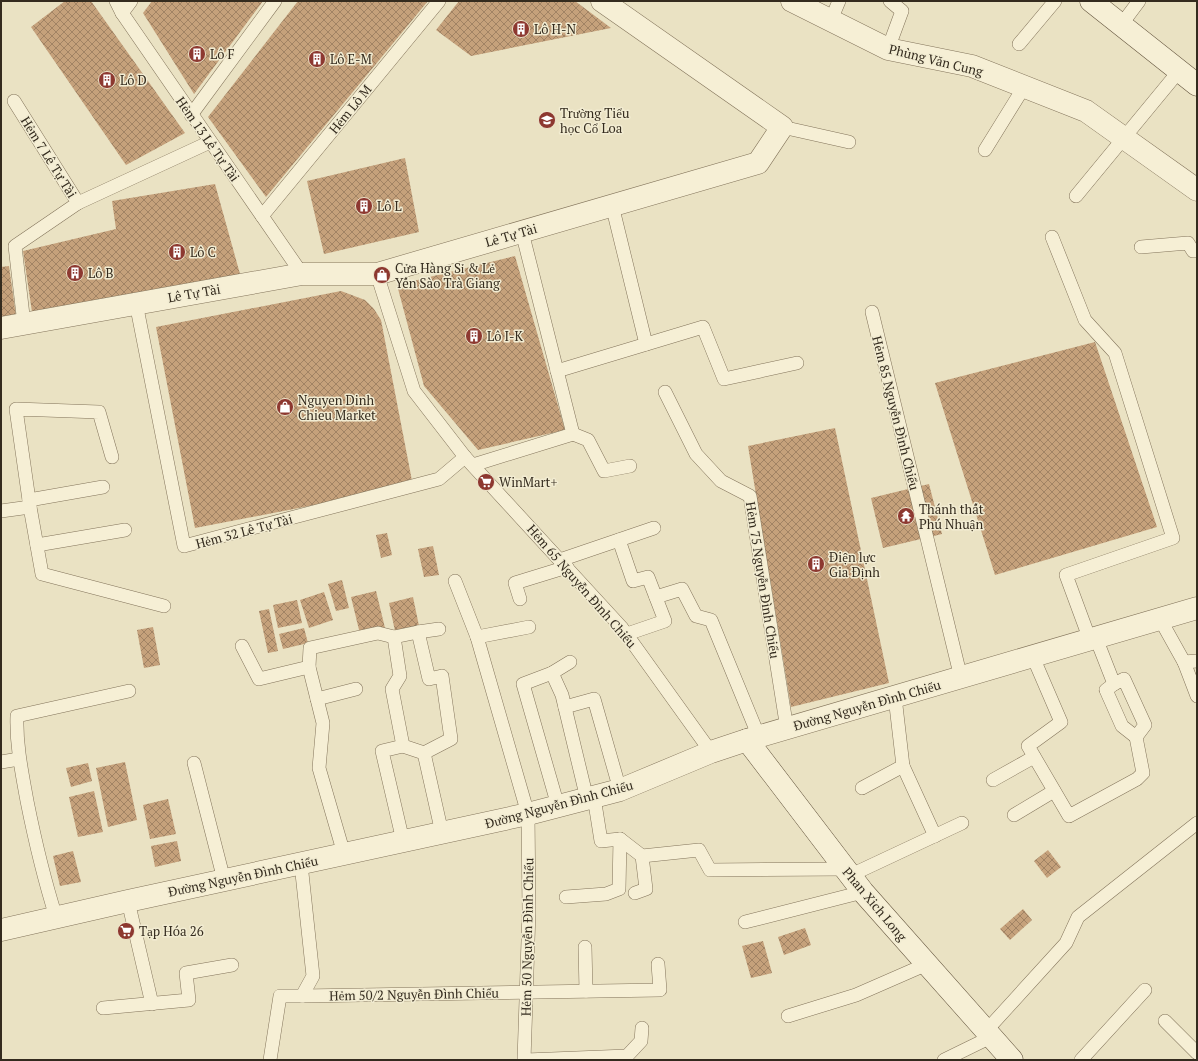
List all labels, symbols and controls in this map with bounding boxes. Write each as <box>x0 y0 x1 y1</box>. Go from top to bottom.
building icon: Lô H-N <box>511 19 531 39</box>
place label: Lô H-N <box>534 20 576 38</box>
street label: Phùng Văn Cung <box>887 40 985 80</box>
building icon: Lô F <box>187 44 207 64</box>
place label: Lô F <box>210 45 235 63</box>
building icon: Lô E-M <box>307 49 327 69</box>
place label: Lô E-M <box>330 50 372 68</box>
building icon: Lô D <box>97 70 117 90</box>
place label: Lô D <box>120 71 147 89</box>
street label: Hẻm Lô M <box>325 81 375 137</box>
street label: Hẻm 13 Lê Tự Tài <box>172 93 244 185</box>
place label: Trường Tiểu học Cổ Loa <box>560 104 630 137</box>
school or university icon: Trường Tiểu học Cổ Loa <box>537 110 557 130</box>
street label: Hẻm 7 Lê Tự Tài <box>17 113 81 201</box>
building icon: Lô L <box>354 196 374 216</box>
place label: Lô L <box>377 197 402 215</box>
street label: Lê Tự Tài <box>483 219 539 251</box>
building icon: Lô C <box>167 242 187 262</box>
place label: Lô C <box>190 243 216 261</box>
place label: Cửa Hàng Sỉ & Lẻ Yến Sào Trà Giang <box>395 259 500 292</box>
building icon: Lô B <box>65 263 85 283</box>
place label: Lô B <box>88 264 113 282</box>
shop icon: Cửa Hàng Sỉ & Lẻ Yến Sào Trà Giang <box>372 265 392 285</box>
street label: Lê Tự Tài <box>166 280 222 306</box>
building icon: Lô I-K <box>464 326 484 346</box>
place label: Lô I-K <box>487 327 524 345</box>
street label: Hẻm 85 Nguyễn Đình Chiểu <box>868 334 924 493</box>
place label: Nguyen Dinh Chieu Market <box>298 391 376 424</box>
shop icon: Nguyen Dinh Chieu Market <box>275 397 295 417</box>
supermarket icon: WinMart+ <box>476 472 496 492</box>
place label: WinMart+ <box>499 473 557 491</box>
street label: Hẻm 75 Nguyễn Đình Chiểu <box>742 500 784 660</box>
place label: Thánh thất Phú Nhuận <box>919 500 984 533</box>
temple icon: Thánh thất Phú Nhuận <box>896 506 916 526</box>
street label: Hẻm 32 Lê Tự Tài <box>194 509 295 553</box>
street label: Hẻm 65 Nguyễn Đình Chiểu <box>523 520 641 652</box>
place label: Điện lực Gia Định <box>829 548 880 581</box>
building icon: Điện lực Gia Định <box>806 554 826 574</box>
street label: Đường Nguyễn Đình Chiểu <box>791 675 943 735</box>
street label: Đường Nguyễn Đình Chiểu <box>483 775 636 832</box>
street label: Đường Nguyễn Đình Chiểu <box>166 851 320 901</box>
street label: Hẻm 50 Nguyễn Đình Chiểu <box>517 857 537 1016</box>
street label: Phan Xich Long <box>839 863 911 945</box>
supermarket icon: Tạp Hóa 26 <box>116 921 136 941</box>
place label: Tạp Hóa 26 <box>139 922 204 940</box>
street label: Hẻm 50/2 Nguyễn Đình Chiểu <box>329 984 500 1004</box>

